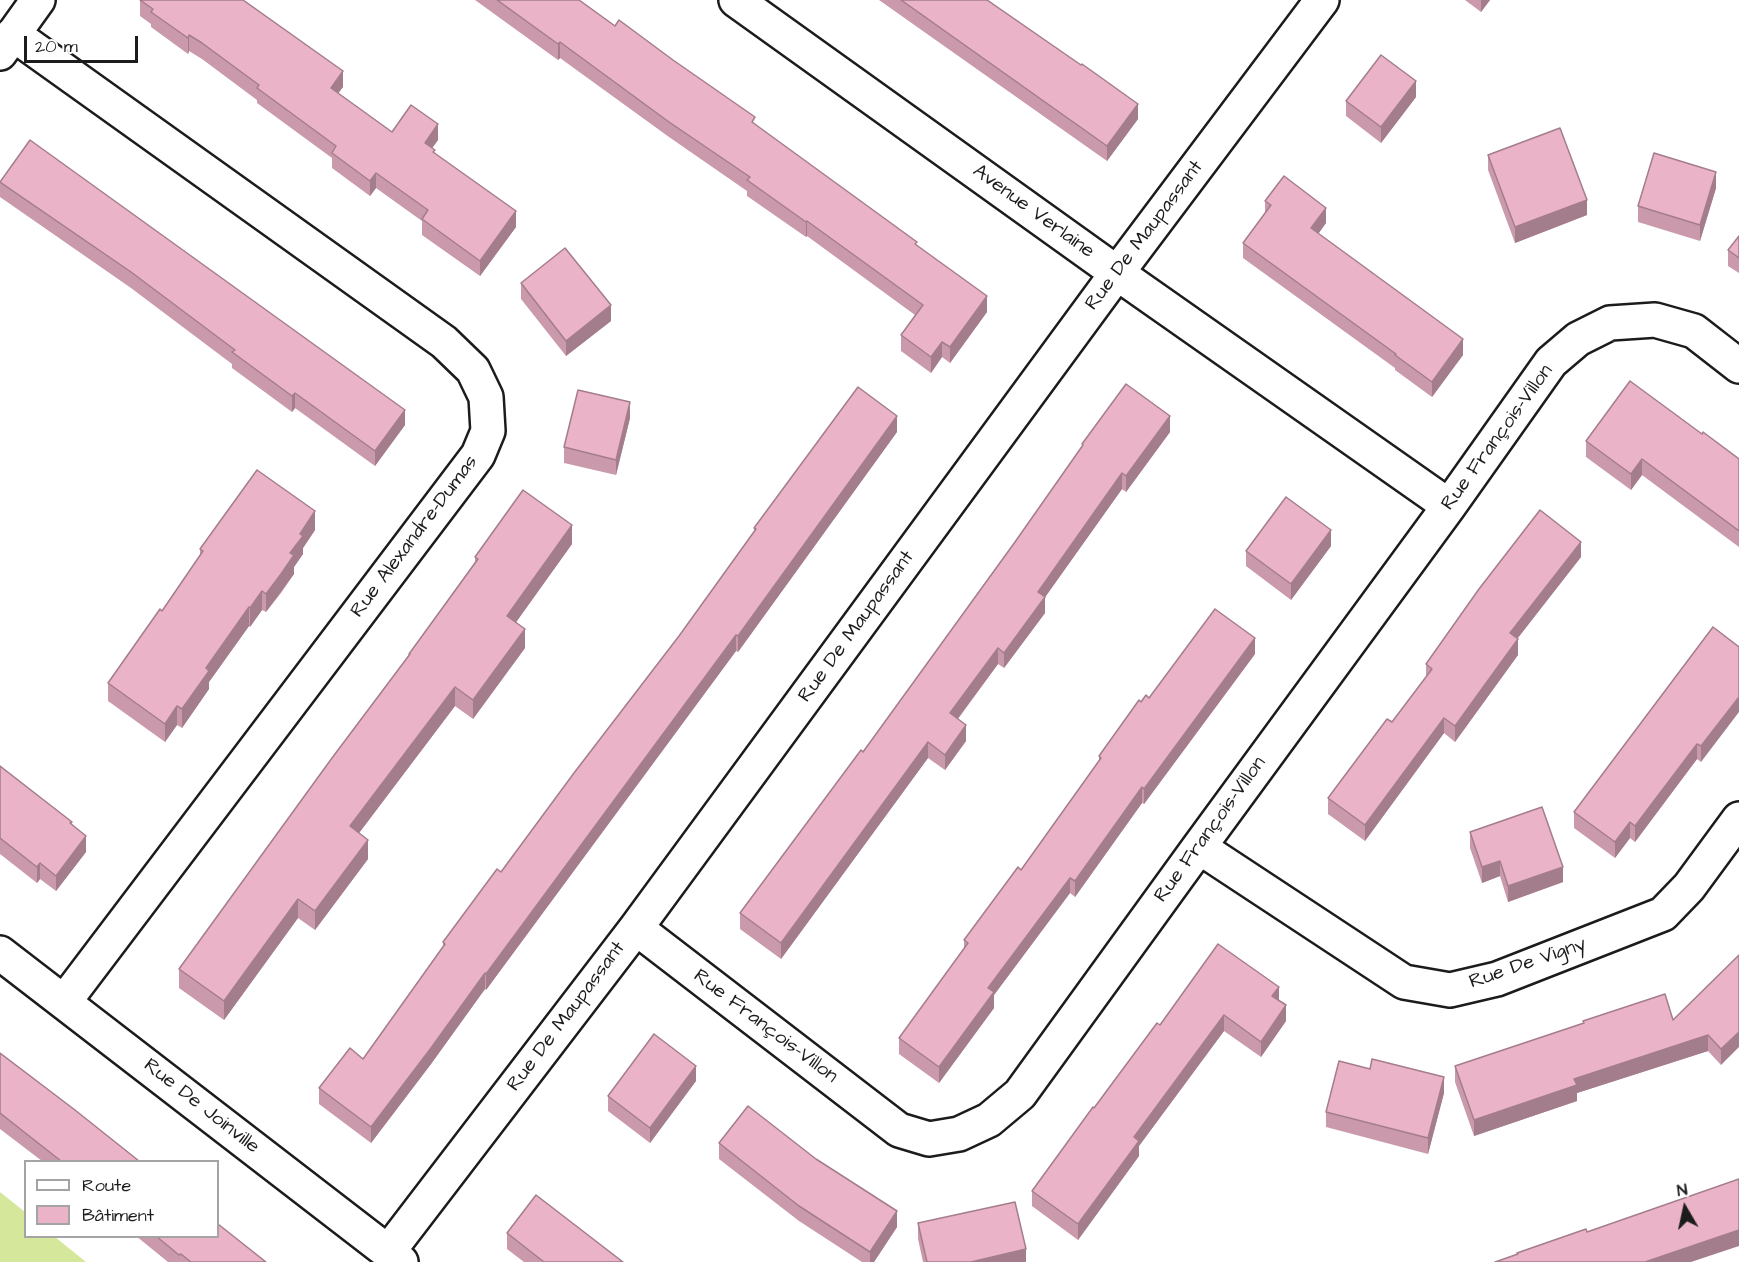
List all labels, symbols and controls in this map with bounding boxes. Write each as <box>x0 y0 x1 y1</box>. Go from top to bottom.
scale bar <box>27 24 141 62</box>
text: 20 m <box>35 34 78 59</box>
street label: Rue De Maupassant <box>1081 156 1209 316</box>
street label: Avenue Verlaine <box>967 160 1099 264</box>
street label: Rue François-Villon <box>1437 360 1559 516</box>
street label: Rue Alexandre-Dumas <box>346 451 484 623</box>
street label: Rue De Maupassant <box>794 547 920 707</box>
street label: Rue François-Villon <box>1150 752 1272 908</box>
street label: Rue De Vigny <box>1466 933 1590 995</box>
street label: Rue De Maupassant <box>503 937 631 1097</box>
street label: Rue François-Villon <box>688 965 842 1089</box>
street label: Rue De Joinville <box>138 1054 264 1160</box>
legend <box>24 1160 219 1238</box>
text: Route <box>82 1173 131 1198</box>
north arrow <box>1655 1178 1715 1238</box>
text: N <box>1676 1179 1689 1202</box>
text: Bâtiment <box>82 1203 154 1228</box>

